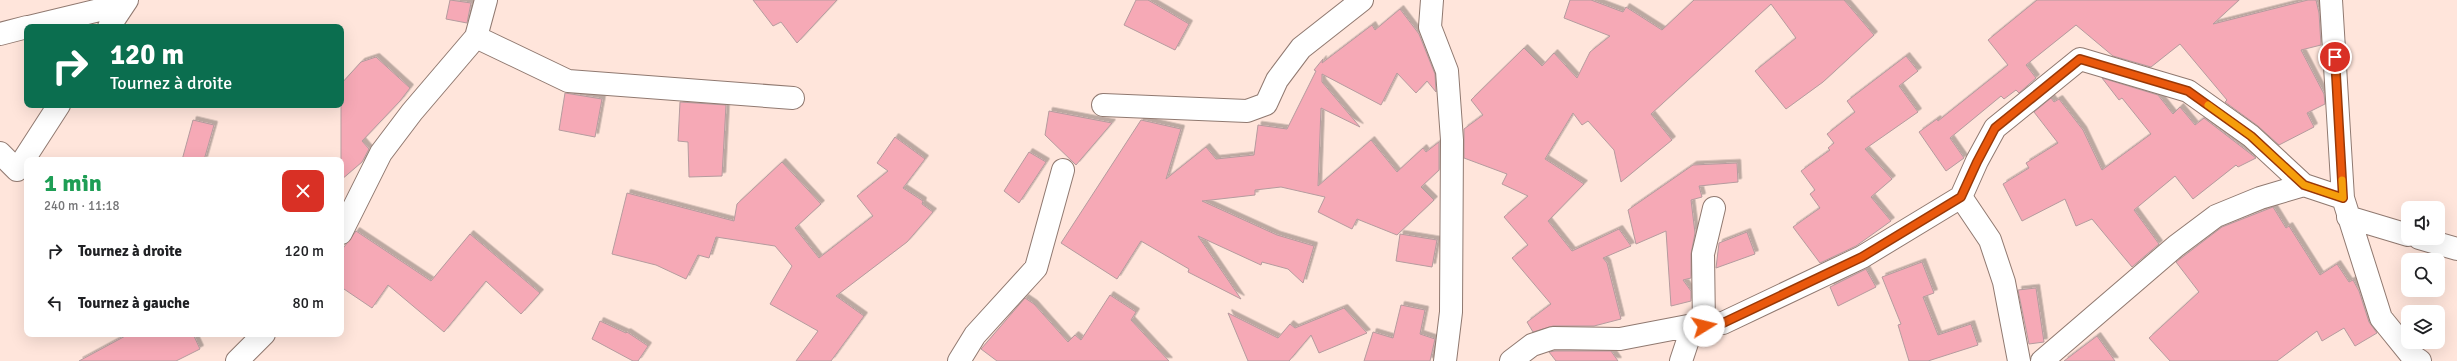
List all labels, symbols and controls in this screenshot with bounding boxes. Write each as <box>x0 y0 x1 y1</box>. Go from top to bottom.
text: 120 m <box>110 38 184 72</box>
icon: right <box>44 40 96 92</box>
pin <box>2318 40 2352 74</box>
icon: arrive <box>2324 46 2346 68</box>
text: Tournez à droite <box>110 72 232 94</box>
text: 1 min <box>44 168 102 198</box>
button: close <box>282 170 324 212</box>
text: 240 m · 11:18 <box>44 198 120 214</box>
map controls <box>2401 201 2445 349</box>
button: sound <box>2401 201 2445 245</box>
icon: right <box>44 240 66 262</box>
text: Tournez à droite <box>78 242 182 260</box>
text: 120 m <box>284 242 324 260</box>
button: search <box>2401 253 2445 297</box>
icon: left <box>44 292 66 314</box>
text: Tournez à gauche <box>78 294 190 312</box>
text: 80 m <box>293 294 324 312</box>
position arrow <box>1683 305 1725 347</box>
button: layers <box>2401 305 2445 349</box>

